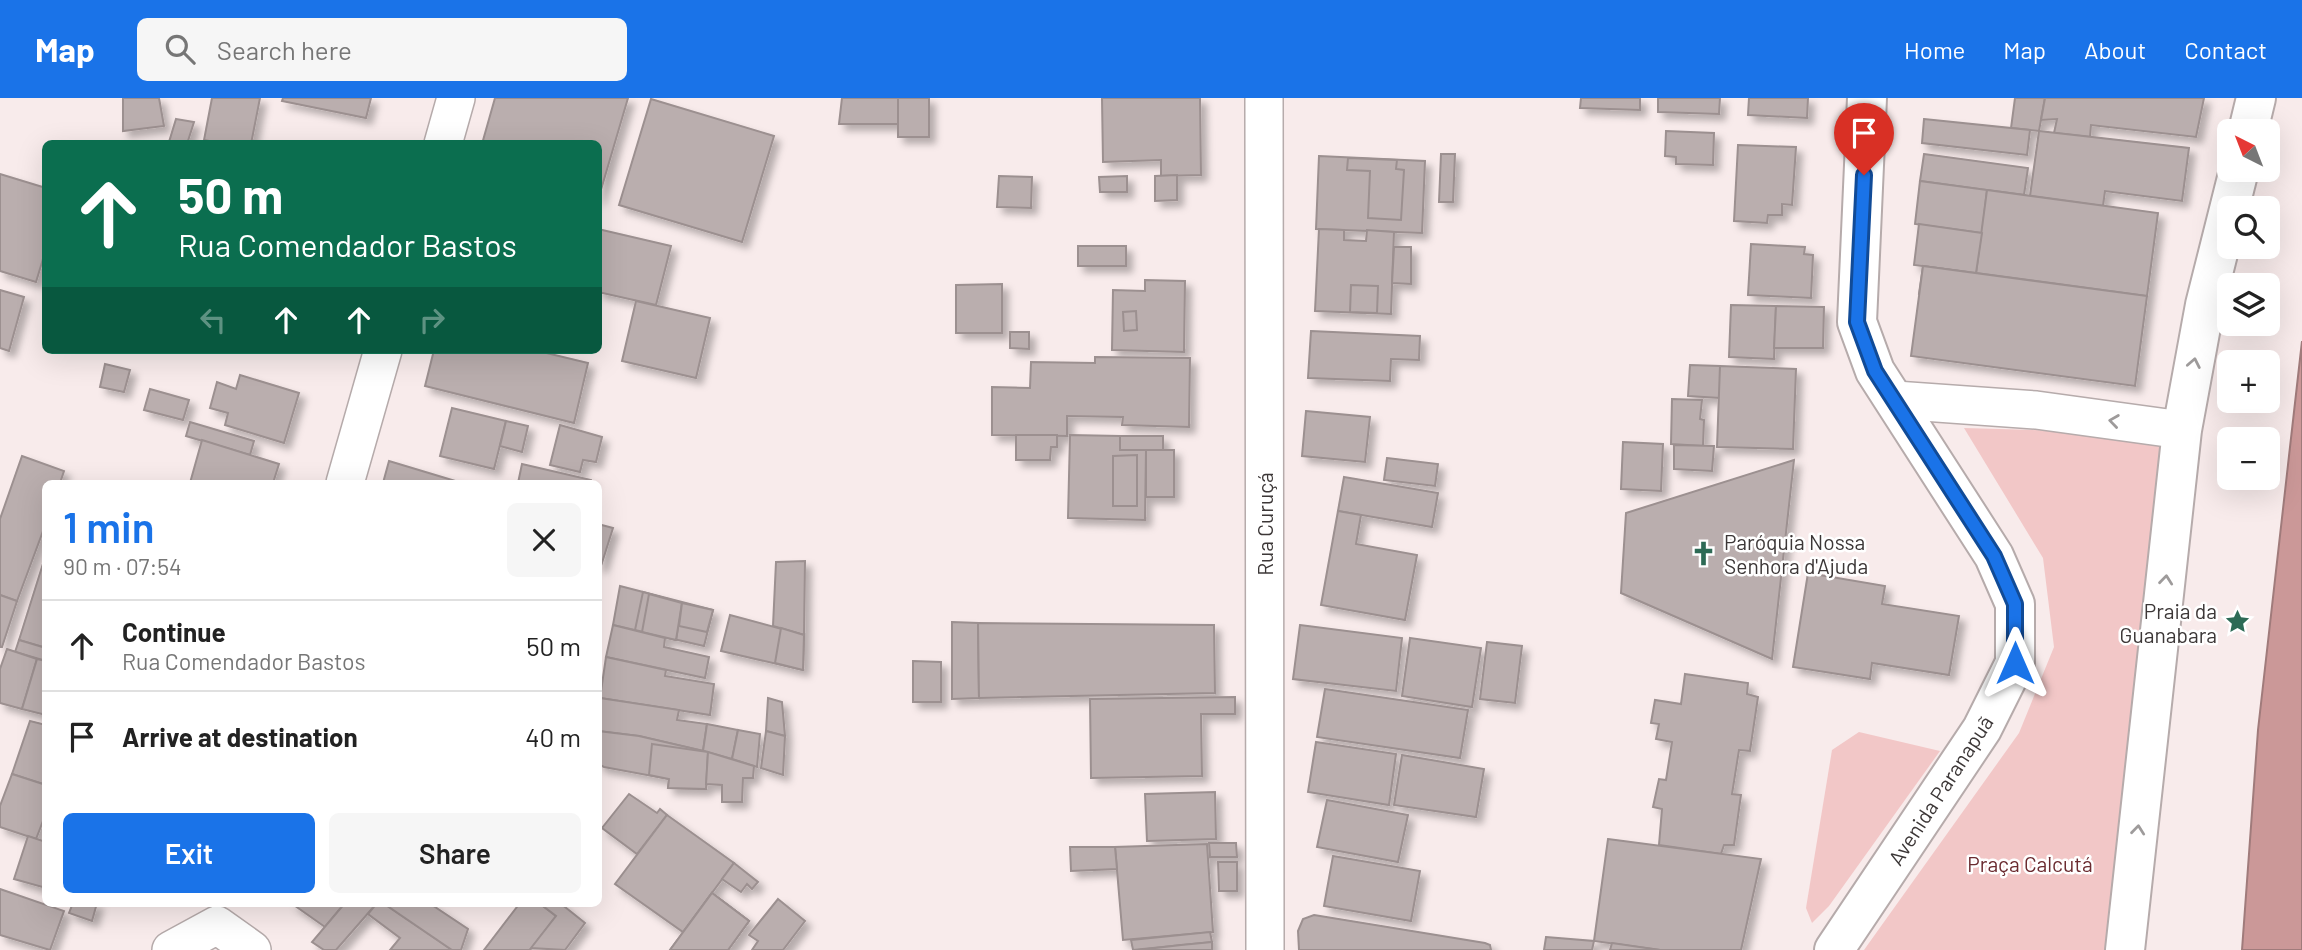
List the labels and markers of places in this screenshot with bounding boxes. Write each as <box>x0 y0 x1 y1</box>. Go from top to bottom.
pin <box>1834 103 1894 175</box>
place label: Paróquia Nossa Senhora d'Ajuda <box>1724 529 1868 578</box>
church icon: Paróquia Nossa Senhora d'Ajuda <box>1690 539 1718 567</box>
place label: Praia da Guanabara <box>2120 598 2217 647</box>
place icon: Praia da Guanabara <box>2223 608 2251 636</box>

